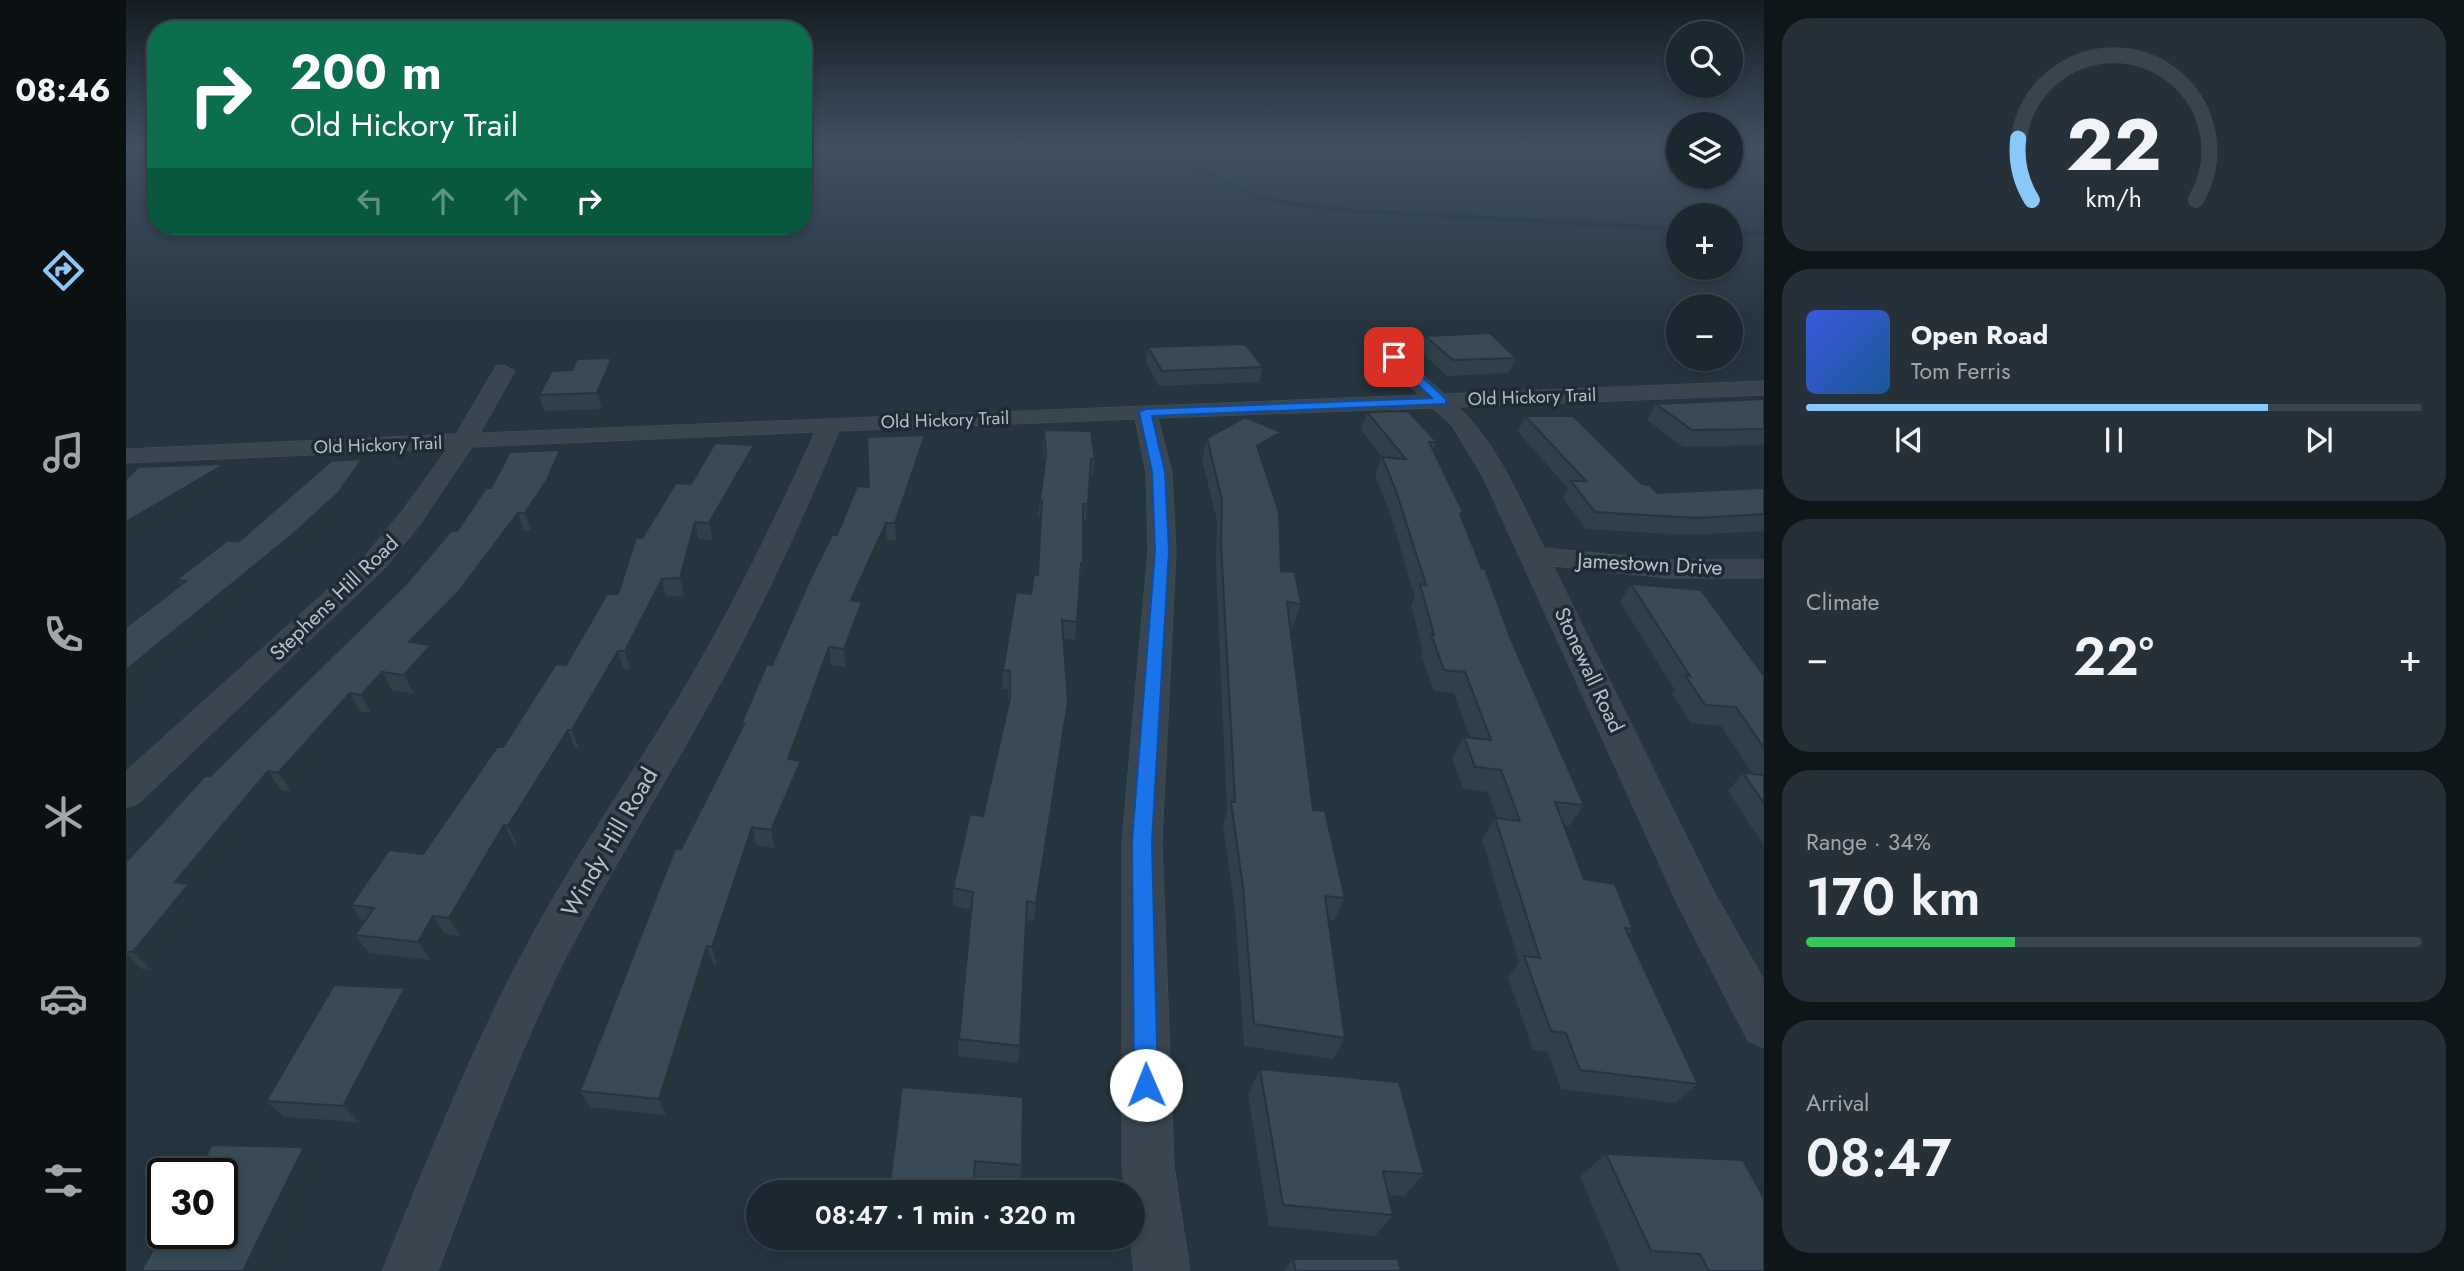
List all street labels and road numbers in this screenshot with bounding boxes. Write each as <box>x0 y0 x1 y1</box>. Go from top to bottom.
street label: Old Hickory Trail <box>1467 382 1597 412</box>
street label: Old Hickory Trail <box>880 405 1010 435</box>
street label: Old Hickory Trail <box>313 430 443 460</box>
street label: Stephens Hill Road <box>263 529 405 667</box>
street label: Jamestown Drive <box>1574 545 1724 583</box>
street label: Stonewall Road <box>1547 602 1631 738</box>
street label: Windy Hill Road <box>552 761 666 923</box>

